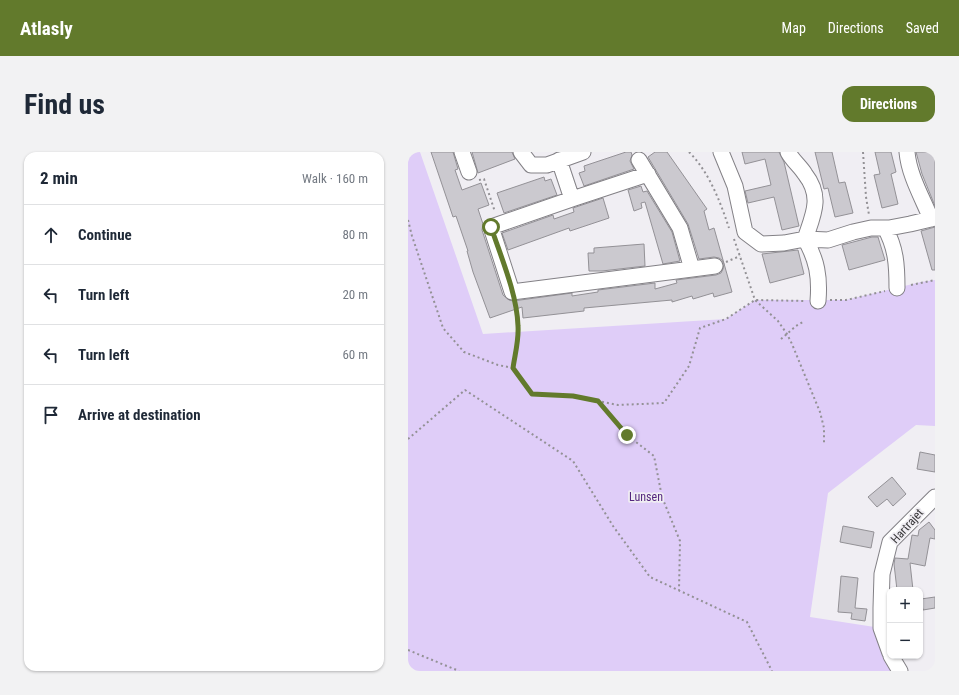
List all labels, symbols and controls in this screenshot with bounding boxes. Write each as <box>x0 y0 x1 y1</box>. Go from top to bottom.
text: Atlasly <box>20 17 73 40</box>
text: Map <box>782 20 806 36</box>
text: Directions <box>828 20 884 36</box>
text: Saved <box>906 20 939 36</box>
button: Directions <box>842 86 935 122</box>
text: Find us <box>24 88 105 121</box>
text: 2 min <box>40 168 78 188</box>
text: Walk · 160 m <box>302 171 368 186</box>
route start <box>482 218 500 236</box>
icon: ahead <box>40 224 62 246</box>
text: Continue <box>78 226 132 244</box>
text: 80 m <box>342 227 368 242</box>
icon: left <box>40 284 62 306</box>
text: Turn left <box>78 286 129 304</box>
text: 20 m <box>342 287 368 302</box>
icon: left <box>40 344 62 366</box>
text: Turn left <box>78 346 129 364</box>
text: 60 m <box>342 347 368 362</box>
icon: arrive <box>40 404 62 426</box>
text: Arrive at destination <box>78 406 201 424</box>
route end <box>618 426 636 444</box>
park label: Lunsen <box>629 490 663 504</box>
street label: Hartrajet <box>888 505 926 546</box>
map controls <box>887 587 923 659</box>
button: + <box>887 587 923 623</box>
button: − <box>887 623 923 659</box>

